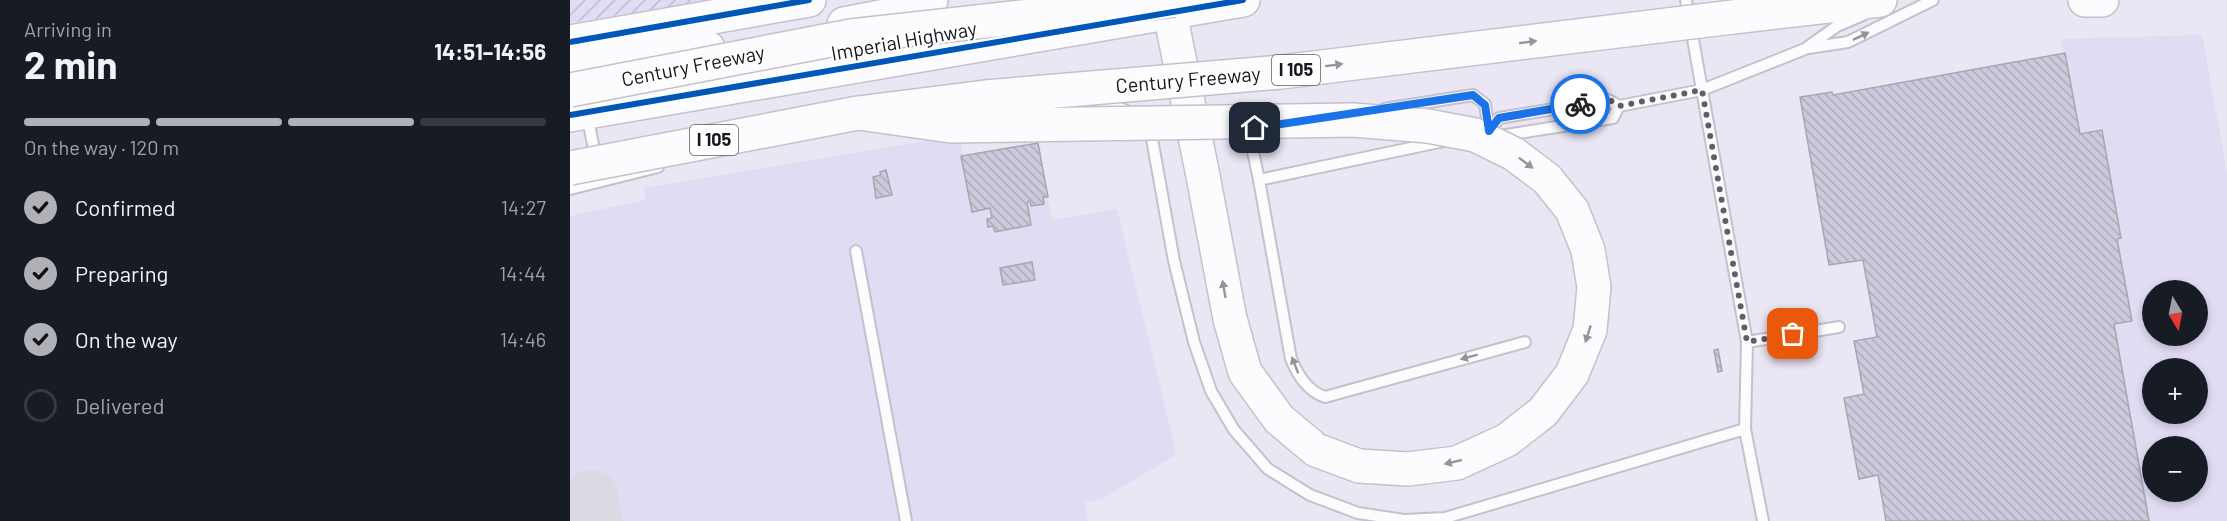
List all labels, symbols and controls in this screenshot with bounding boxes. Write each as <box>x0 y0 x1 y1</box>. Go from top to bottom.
street label: Imperial Highway <box>829 15 979 65</box>
text: Arriving in <box>24 17 112 41</box>
one-way arrow <box>1852 31 1870 41</box>
one-way arrow <box>1518 37 1537 47</box>
text: 14:51–14:56 <box>434 38 546 64</box>
street label: Century Freeway <box>619 39 767 91</box>
text: 2 min <box>24 40 117 87</box>
road number: I 105 <box>1272 55 1320 85</box>
one-way arrow <box>1325 60 1344 70</box>
street label: Century Freeway <box>1114 61 1261 97</box>
courier <box>1550 74 1610 134</box>
icon: bike <box>1564 88 1597 121</box>
pin <box>1229 102 1280 153</box>
icon: home <box>1238 111 1271 144</box>
road number: I 105 <box>690 125 738 155</box>
text: On the way · 120 m <box>24 135 179 159</box>
one-way arrow <box>1517 157 1533 169</box>
icon: check <box>24 191 57 224</box>
text: Confirmed <box>75 194 175 220</box>
text: 14:27 <box>501 195 546 219</box>
icon: check <box>24 257 57 290</box>
text: Preparing <box>75 260 168 286</box>
text: 14:44 <box>499 261 546 285</box>
one-way arrow <box>1219 279 1228 298</box>
north arrow <box>2142 280 2208 346</box>
map controls <box>2142 280 2208 502</box>
pin <box>1767 308 1818 359</box>
icon: bag <box>1776 317 1809 350</box>
icon: check <box>24 323 57 356</box>
text: On the way <box>75 326 178 352</box>
one-way arrow <box>1582 326 1592 344</box>
text: 14:46 <box>500 327 546 351</box>
one-way arrow <box>1460 353 1478 363</box>
one-way arrow <box>1289 356 1299 374</box>
button: + <box>2142 358 2208 424</box>
text: Delivered <box>75 392 164 418</box>
button: − <box>2142 436 2208 502</box>
one-way arrow <box>1443 458 1462 467</box>

